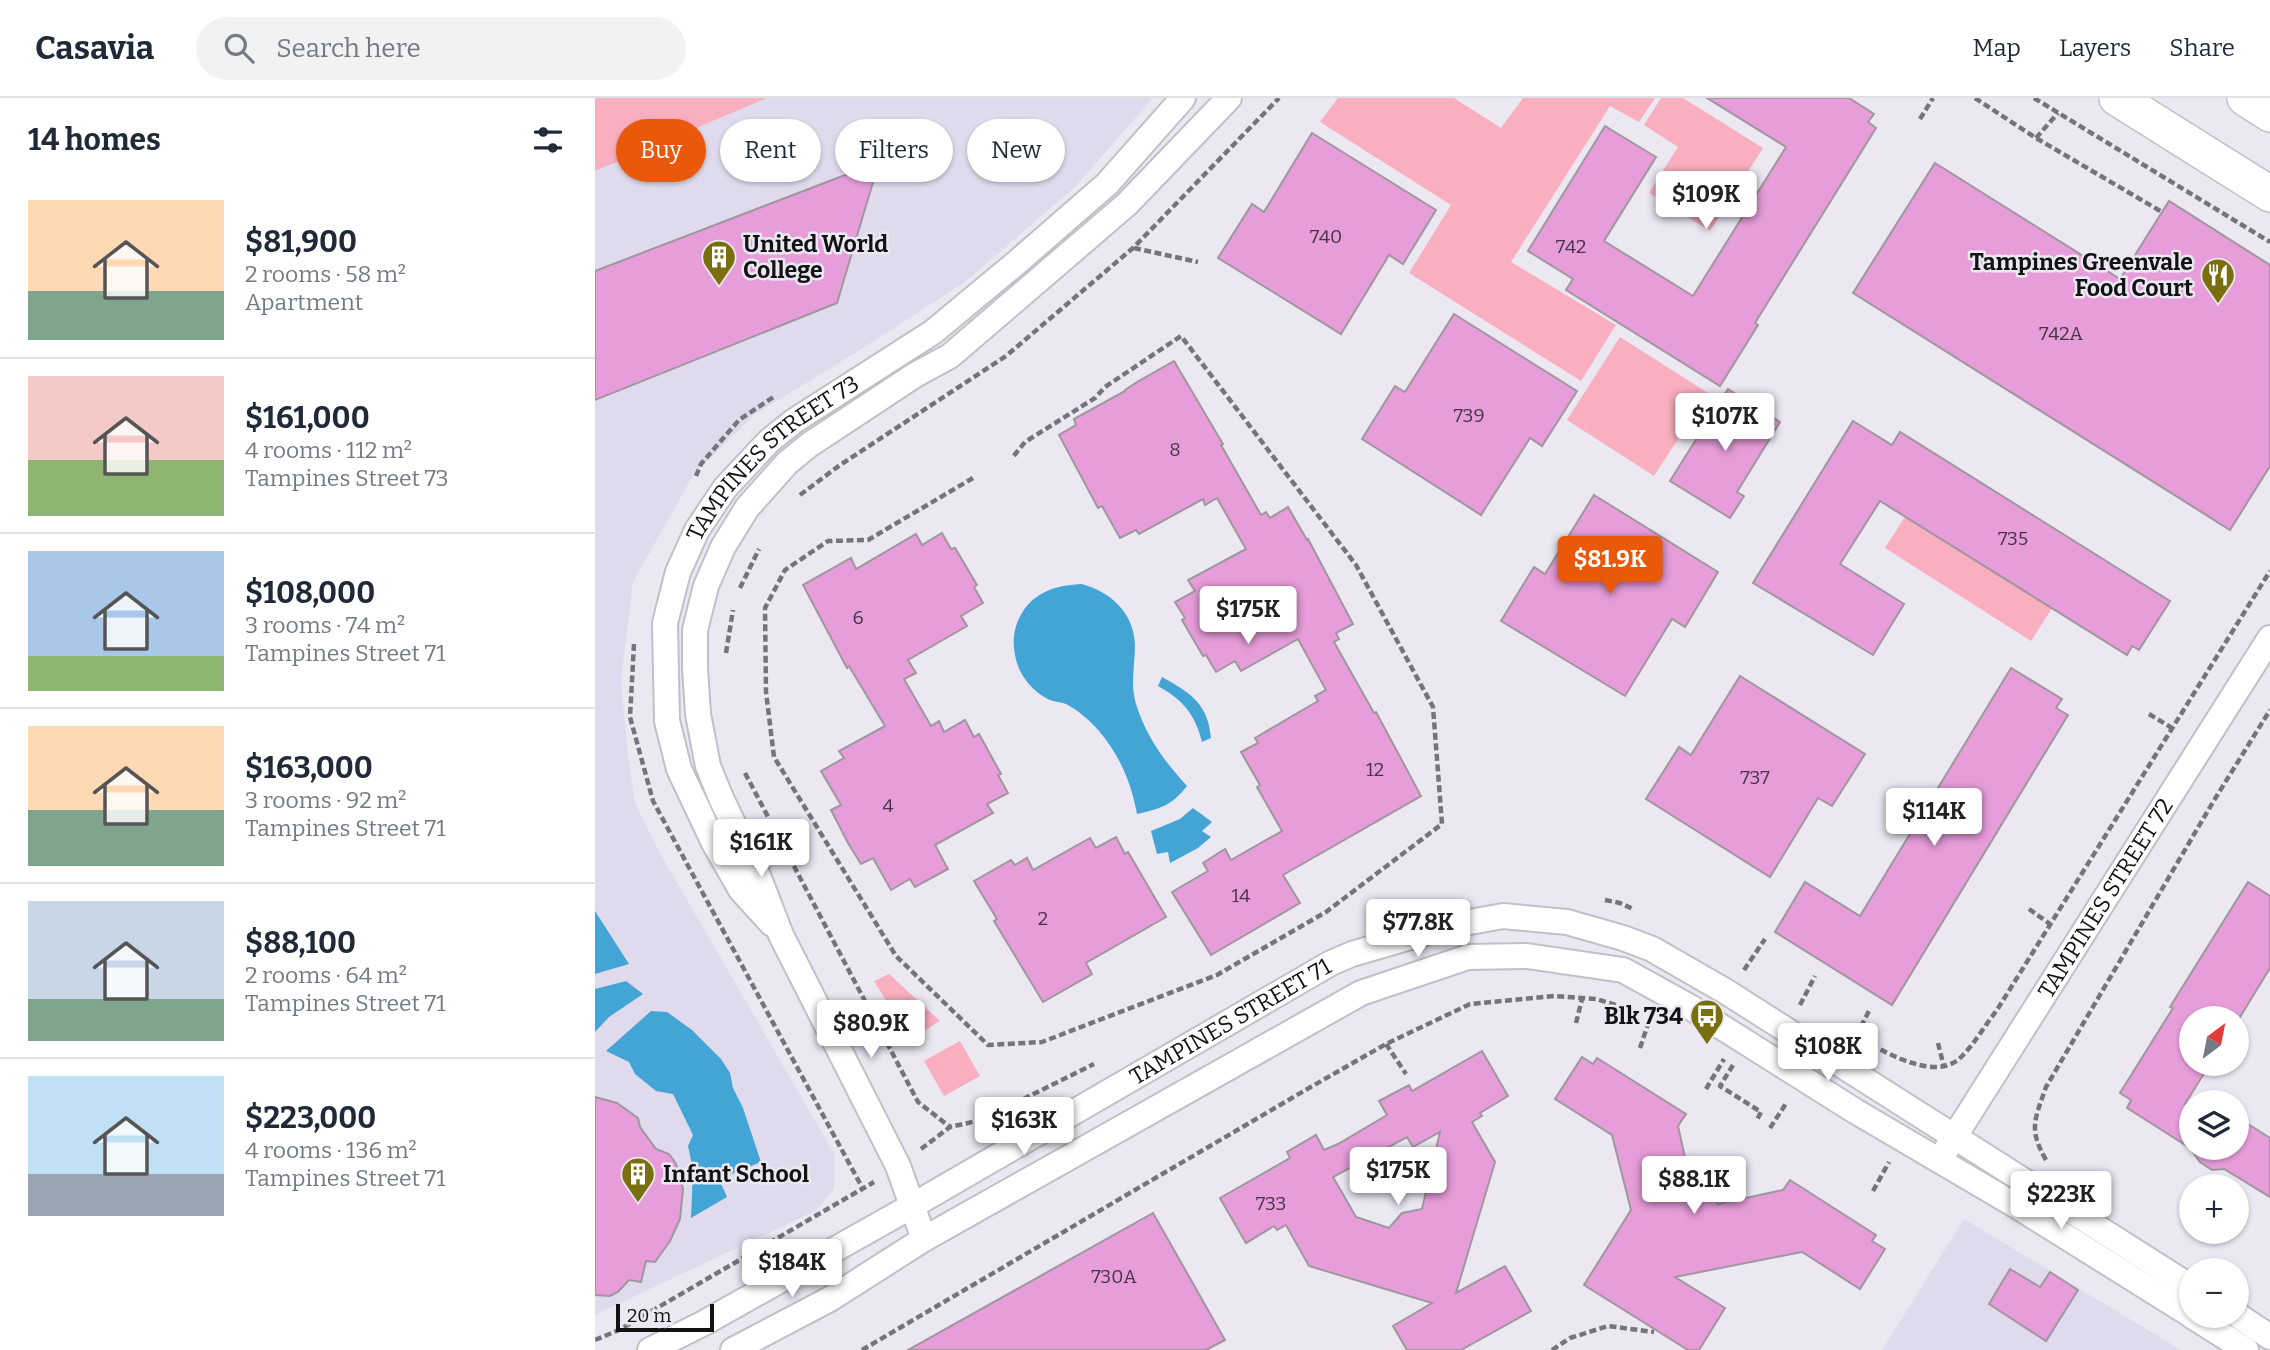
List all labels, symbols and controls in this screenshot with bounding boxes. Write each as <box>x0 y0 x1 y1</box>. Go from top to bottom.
search box <box>196 17 686 80</box>
text: Casavia <box>35 28 154 68</box>
icon: search <box>220 29 258 67</box>
text: Search here <box>276 33 421 64</box>
text: Map <box>1973 34 2021 62</box>
text: Layers <box>2059 34 2131 62</box>
text: Share <box>2169 34 2235 62</box>
chip: Buy <box>616 119 706 182</box>
chip: Rent <box>720 119 821 182</box>
chip: Filters <box>835 119 953 182</box>
chip: New <box>967 119 1065 182</box>
icon: filters <box>529 121 567 159</box>
text: 14 homes <box>28 122 161 158</box>
pin: $109K <box>1657 172 1755 231</box>
text: $109K <box>1672 180 1740 208</box>
text: $81,900 <box>245 224 357 260</box>
house number: 740 <box>1310 225 1342 248</box>
icon: home <box>84 228 168 312</box>
place label: United World College <box>743 230 888 284</box>
house number: 742 <box>1556 235 1586 258</box>
building icon: United World College <box>700 238 738 287</box>
place label: Tampines Greenvale Food Court <box>1970 248 2193 302</box>
restaurant icon: Tampines Greenvale Food Court <box>2199 256 2237 305</box>
text: 2 rooms · 58 m² <box>245 260 406 288</box>
text: Apartment <box>245 288 363 316</box>
house number: 742A <box>2039 322 2084 345</box>
street label: TAMPINES STREET 73 <box>680 369 864 545</box>
pin: $107K <box>1676 394 1774 453</box>
text: $161,000 <box>245 400 370 436</box>
text: $107K <box>1691 402 1759 430</box>
icon: home <box>84 404 168 488</box>
house number: 739 <box>1453 404 1485 427</box>
text: 4 rooms · 112 m² <box>245 436 412 464</box>
house number: 8 <box>1169 438 1181 461</box>
text: Tampines Street 73 <box>245 464 449 492</box>
house number: 735 <box>1998 527 2028 550</box>
pin: $81.9K <box>1553 536 1667 596</box>
text: $81.9K <box>1574 545 1646 573</box>
text: $108,000 <box>245 575 375 611</box>
icon: home <box>84 579 168 663</box>
pin: $175K <box>1199 587 1297 646</box>
text: $175K <box>1216 595 1280 623</box>
house number: 6 <box>852 606 864 629</box>
text: 3 rooms · 74 m² <box>245 611 405 639</box>
text: Tampines Street 71 <box>245 639 446 667</box>
text: $163,000 <box>245 750 373 786</box>
icon: home <box>84 754 168 838</box>
house number: 12 <box>1366 758 1384 781</box>
house number: 737 <box>1740 766 1770 789</box>
text: 3 rooms · 92 m² <box>245 786 406 814</box>
pin: $114K <box>1885 788 1983 848</box>
street label: TAMPINES STREET 72 <box>2032 793 2179 1003</box>
house number: 4 <box>882 794 894 817</box>
text: $114K <box>1902 797 1966 825</box>
text: Tampines Street 71 <box>245 814 446 842</box>
pin: $161K <box>712 820 810 879</box>
text: $161K <box>729 828 793 856</box>
house number: 14 <box>1232 884 1250 907</box>
pin: $77.8K <box>1361 900 1475 959</box>
house number: 2 <box>1038 907 1048 930</box>
text: $77.8K <box>1382 908 1454 936</box>
text: $88,100 <box>245 925 356 961</box>
icon: home <box>84 929 168 1013</box>
street label: TAMPINES STREET 71 <box>1125 952 1336 1091</box>
text: 2 rooms · 64 m² <box>245 961 407 989</box>
text: Tampines Street 71 <box>245 989 446 1017</box>
bus stop icon: Blk 734 <box>1688 997 1726 1046</box>
pin: $80.9K <box>814 1000 928 1060</box>
place label: Blk 734 <box>1604 1002 1683 1030</box>
north arrow <box>2179 1006 2249 1076</box>
map controls <box>2179 1006 2249 1328</box>
text: $80.9K <box>833 1009 909 1037</box>
pin: $108K <box>1779 1024 1877 1083</box>
text: $108K <box>1794 1032 1862 1060</box>
button: layers <box>2179 1090 2249 1160</box>
pin: $163K <box>975 1098 1073 1157</box>
text: $223,000 <box>245 1100 376 1136</box>
icon: home <box>84 1104 168 1188</box>
text: $163K <box>991 1106 1057 1134</box>
text: 4 rooms · 136 m² <box>245 1136 417 1164</box>
pin: $175K <box>1349 1148 1447 1207</box>
building icon: Infant School <box>619 1155 657 1204</box>
text: $175K <box>1366 1156 1430 1184</box>
pin: $88.1K <box>1637 1156 1751 1216</box>
place label: Infant School <box>663 1160 809 1188</box>
text: Tampines Street 71 <box>245 1164 446 1192</box>
text: $88.1K <box>1658 1165 1730 1193</box>
pin: $223K <box>2012 1172 2110 1231</box>
button: + <box>2179 1174 2249 1244</box>
text: $223K <box>2026 1180 2096 1208</box>
house number: 733 <box>1256 1192 1286 1215</box>
pin: $184K <box>743 1240 841 1299</box>
text: $184K <box>758 1248 826 1276</box>
button: − <box>2179 1258 2249 1328</box>
house number: 730A <box>1091 1265 1137 1288</box>
scale bar <box>616 1301 714 1333</box>
text: 20 m <box>627 1304 671 1327</box>

